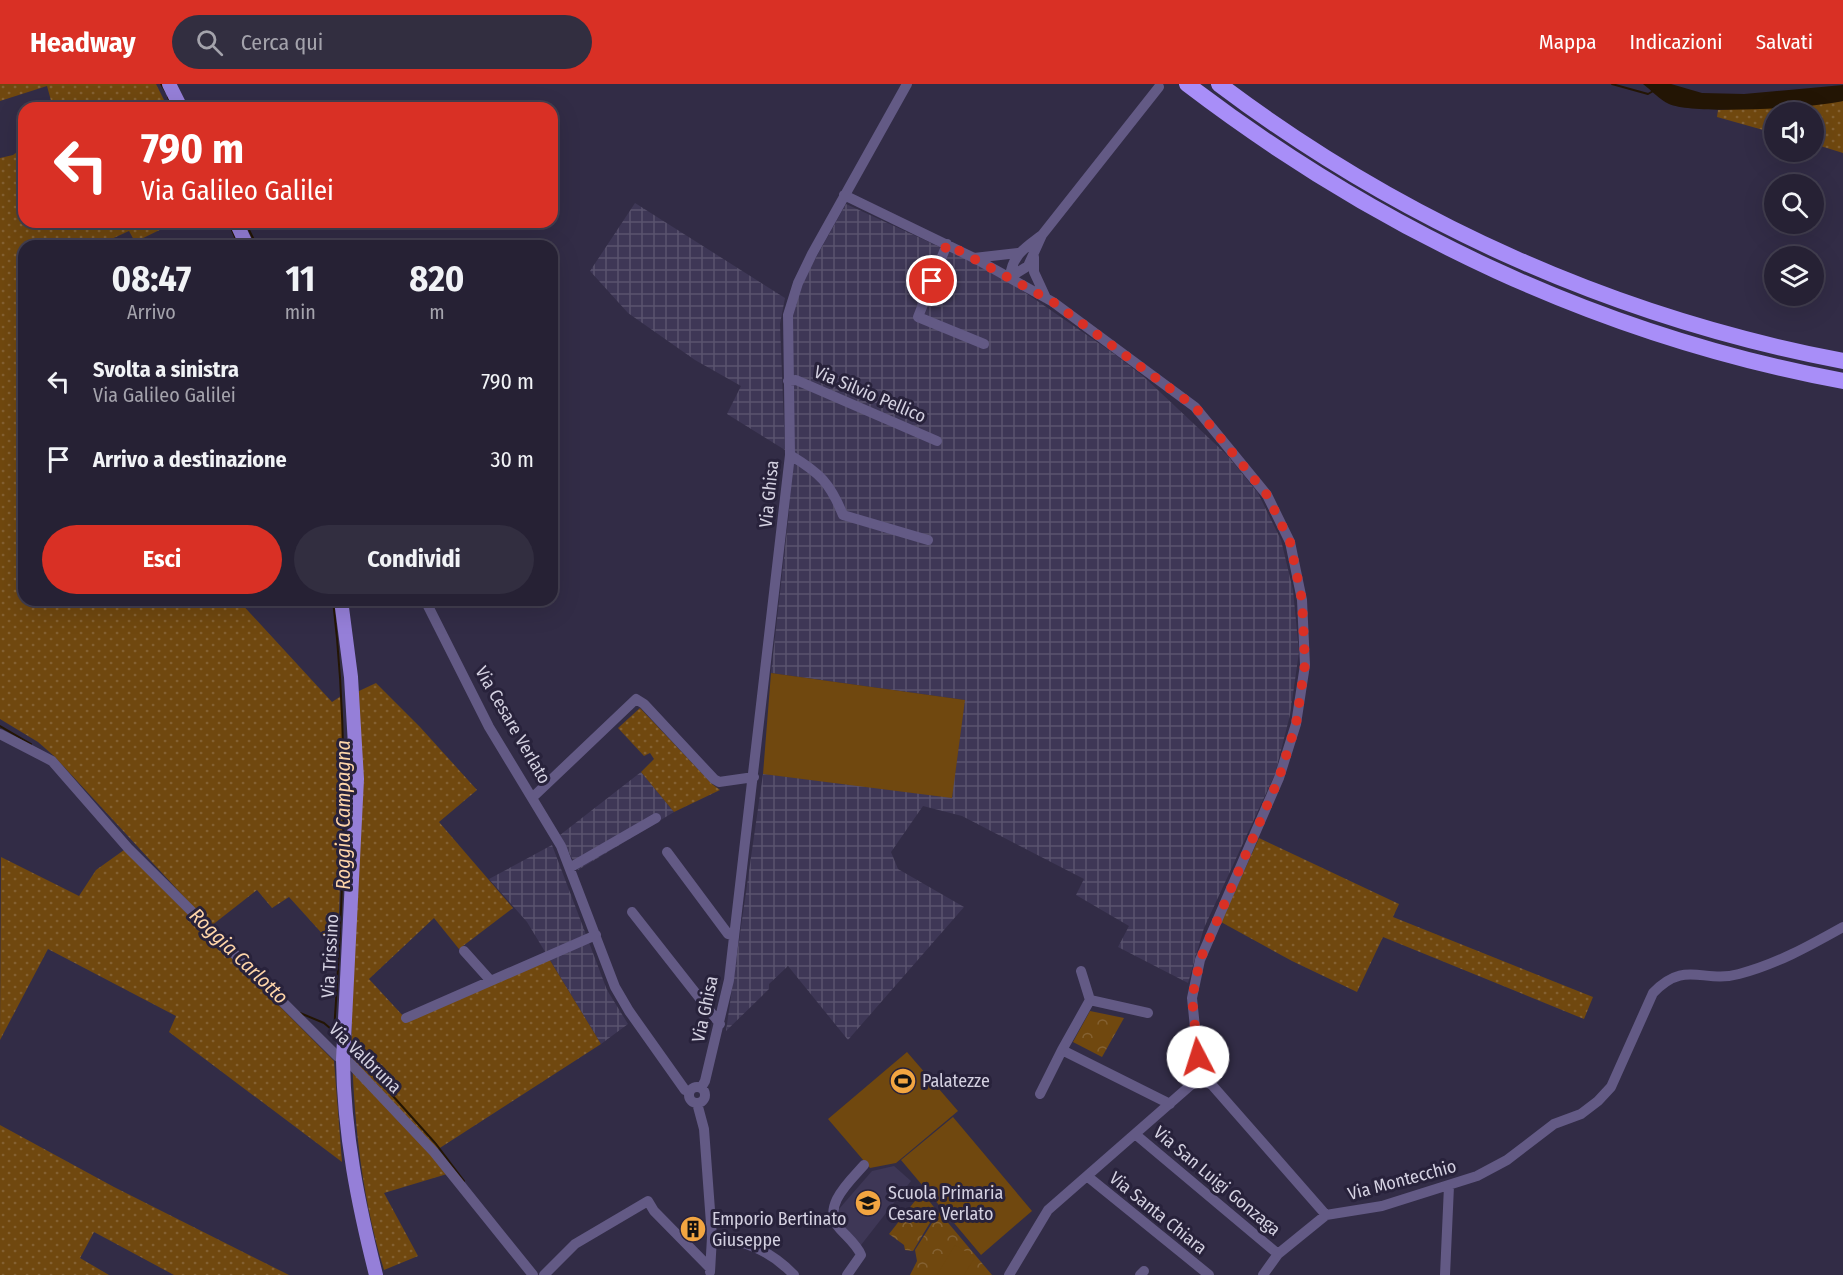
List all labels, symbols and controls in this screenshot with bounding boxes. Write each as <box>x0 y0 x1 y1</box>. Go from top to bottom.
search box <box>172 15 592 69</box>
text: Headway <box>30 26 136 59</box>
icon: search <box>193 26 226 59</box>
text: Cerca qui <box>241 29 323 56</box>
text: Mappa <box>1539 29 1596 55</box>
text: Indicazioni <box>1629 29 1723 55</box>
text: Salvati <box>1756 29 1813 55</box>
map controls <box>1764 102 1824 306</box>
button: sound <box>1764 102 1824 162</box>
text: 790 m <box>141 124 244 174</box>
icon: left <box>42 126 120 204</box>
button: search <box>1764 174 1824 234</box>
text: Via Galileo Galilei <box>141 175 334 207</box>
button: layers <box>1764 246 1824 306</box>
pin <box>906 255 957 306</box>
text: 08:47 <box>112 257 191 301</box>
text: 11 <box>285 257 315 301</box>
text: 820 <box>409 257 464 301</box>
icon: arrive <box>915 264 948 297</box>
text: Arrivo <box>127 300 176 324</box>
text: min <box>285 300 316 324</box>
text: m <box>429 300 445 324</box>
text: Svolta a sinistra <box>93 356 239 383</box>
street label: Via Silvio Pellico <box>811 360 929 428</box>
icon: left <box>42 365 75 398</box>
text: 790 m <box>481 368 534 395</box>
text: Via Galileo Galilei <box>93 383 236 407</box>
icon: arrive <box>42 443 75 476</box>
text: Arrivo a destinazione <box>93 446 287 473</box>
text: 30 m <box>491 446 534 473</box>
street label: Via Ghisa <box>755 459 783 529</box>
button: Esci <box>42 525 282 594</box>
button: Condividi <box>294 525 534 594</box>
street label: Via Cesare Verlato <box>470 662 556 788</box>
water label: Roggia Campagna <box>331 740 355 890</box>
water label: Roggia Carlotto <box>185 903 293 1009</box>
street label: Via Trissino <box>317 913 343 999</box>
street label: Via Ghisa <box>687 974 723 1044</box>
street label: Via Valbruna <box>324 1018 406 1098</box>
position arrow <box>1166 1025 1230 1089</box>
sports icon: Palatezze <box>888 1066 918 1096</box>
place label: Palatezze <box>922 1070 990 1092</box>
street label: Via San Luigi Gonzaga <box>1149 1122 1285 1241</box>
street label: Via Montecchio <box>1345 1155 1459 1205</box>
street label: Via Santa Chiara <box>1105 1167 1211 1259</box>
place label: Scuola Primaria Cesare Verlato <box>888 1182 1003 1225</box>
school or university icon: Scuola Primaria Cesare Verlato <box>853 1188 883 1218</box>
place label: Emporio Bertinato Giuseppe <box>712 1208 847 1251</box>
building icon: Emporio Bertinato Giuseppe <box>678 1214 708 1244</box>

